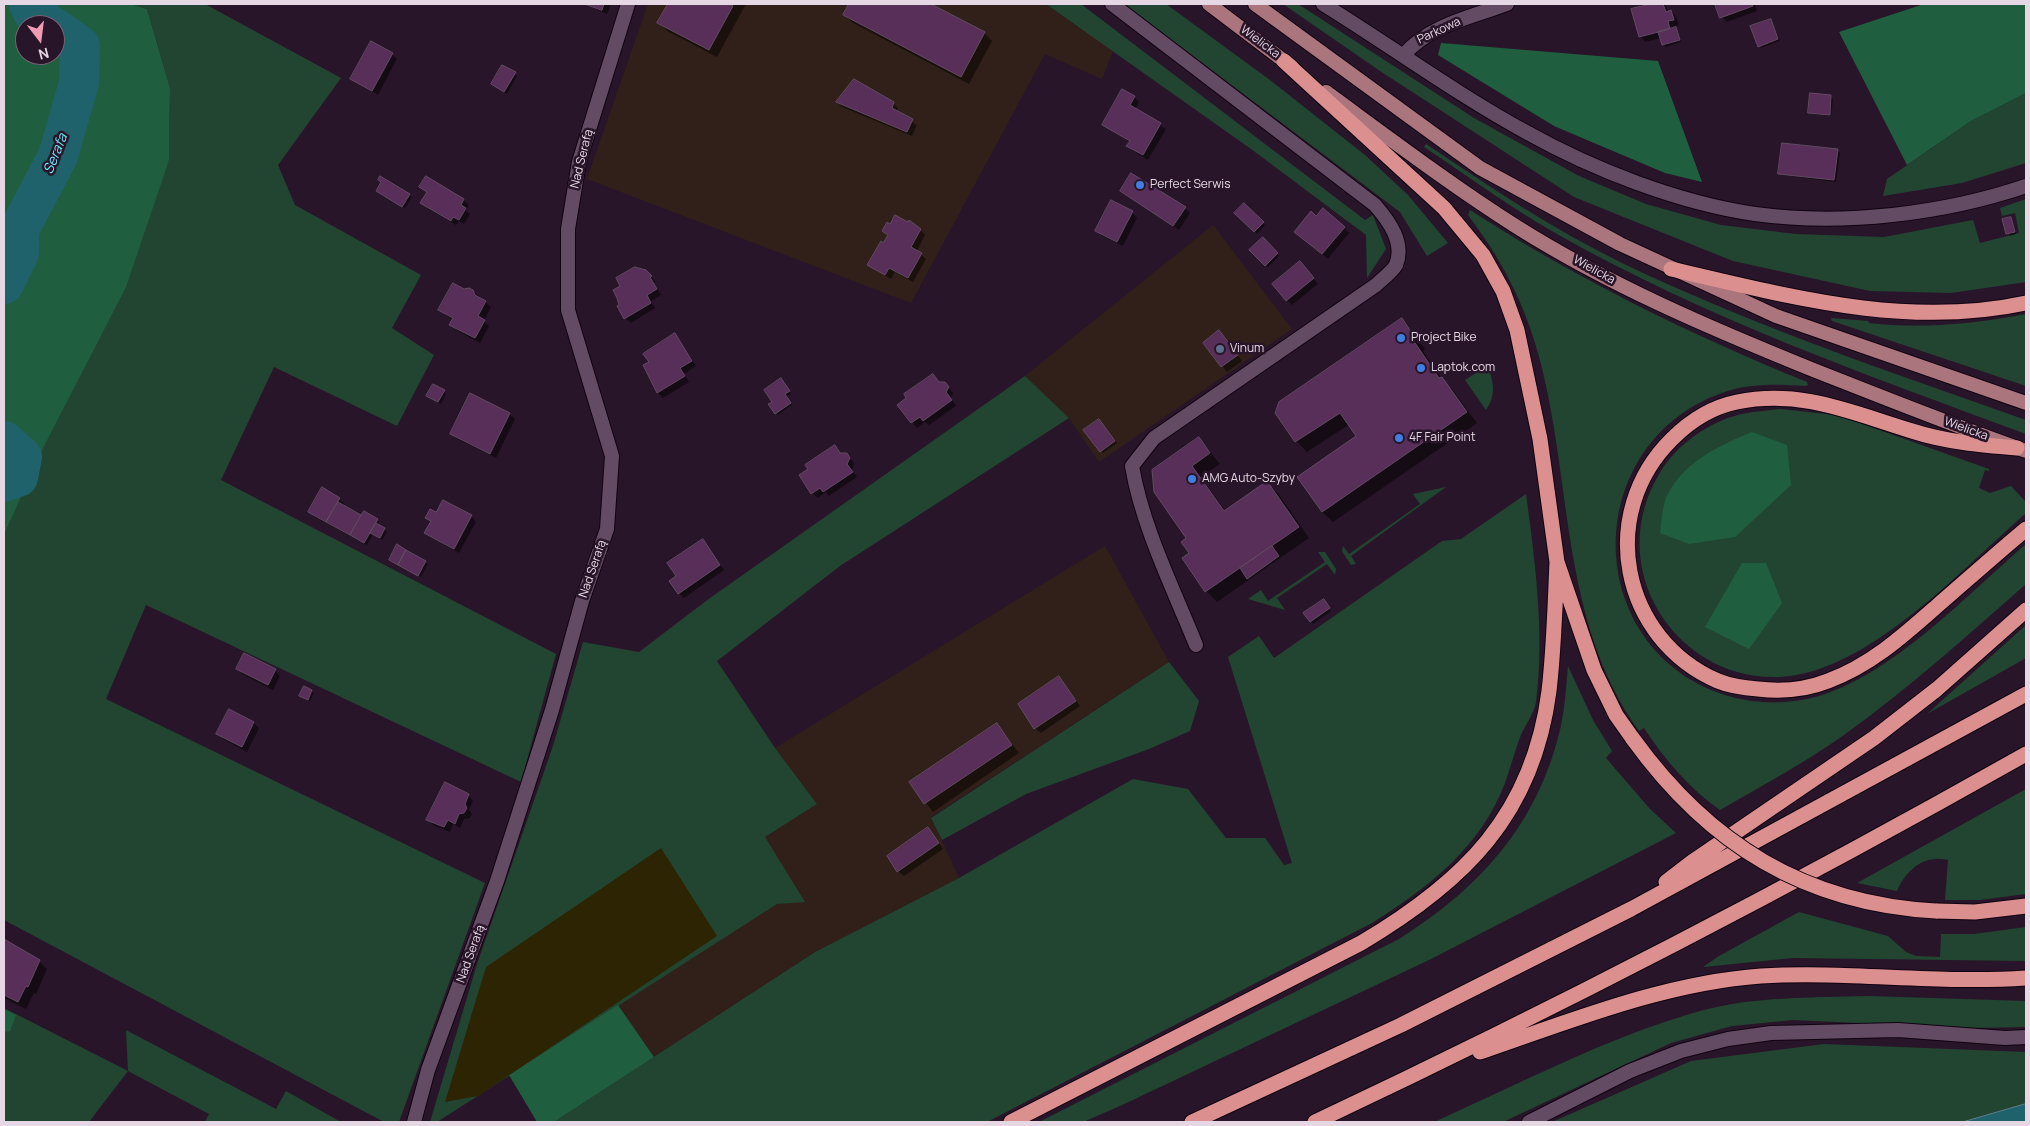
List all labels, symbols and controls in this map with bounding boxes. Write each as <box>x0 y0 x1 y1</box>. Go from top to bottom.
north arrow <box>15 15 65 65</box>
street label: Parkowa <box>1415 15 1463 47</box>
street label: Wielicka <box>1237 23 1283 61</box>
text: N <box>36 44 51 64</box>
street label: Nad Serafą <box>568 128 596 190</box>
water label: Serafa <box>40 131 72 177</box>
place label: Perfect Serwis <box>1150 178 1230 192</box>
marker: Perfect Serwis <box>1134 179 1146 191</box>
street label: Wielicka <box>1571 253 1617 287</box>
place label: Project Bike <box>1411 331 1476 345</box>
marker: Project Bike <box>1395 332 1407 344</box>
place label: Vinum <box>1230 342 1264 356</box>
marker: Vinum <box>1214 343 1226 355</box>
place label: Laptok.com <box>1431 361 1495 375</box>
marker: Laptok.com <box>1415 362 1427 374</box>
street label: Wielicka <box>1942 414 1990 444</box>
place label: 4F Fair Point <box>1409 431 1476 445</box>
marker: 4F Fair Point <box>1393 432 1405 444</box>
place label: AMG Auto-Szyby <box>1202 472 1295 486</box>
marker: AMG Auto-Szyby <box>1186 473 1198 485</box>
street label: Nad Serafą <box>576 538 610 600</box>
street label: Nad Serafą <box>454 923 488 985</box>

